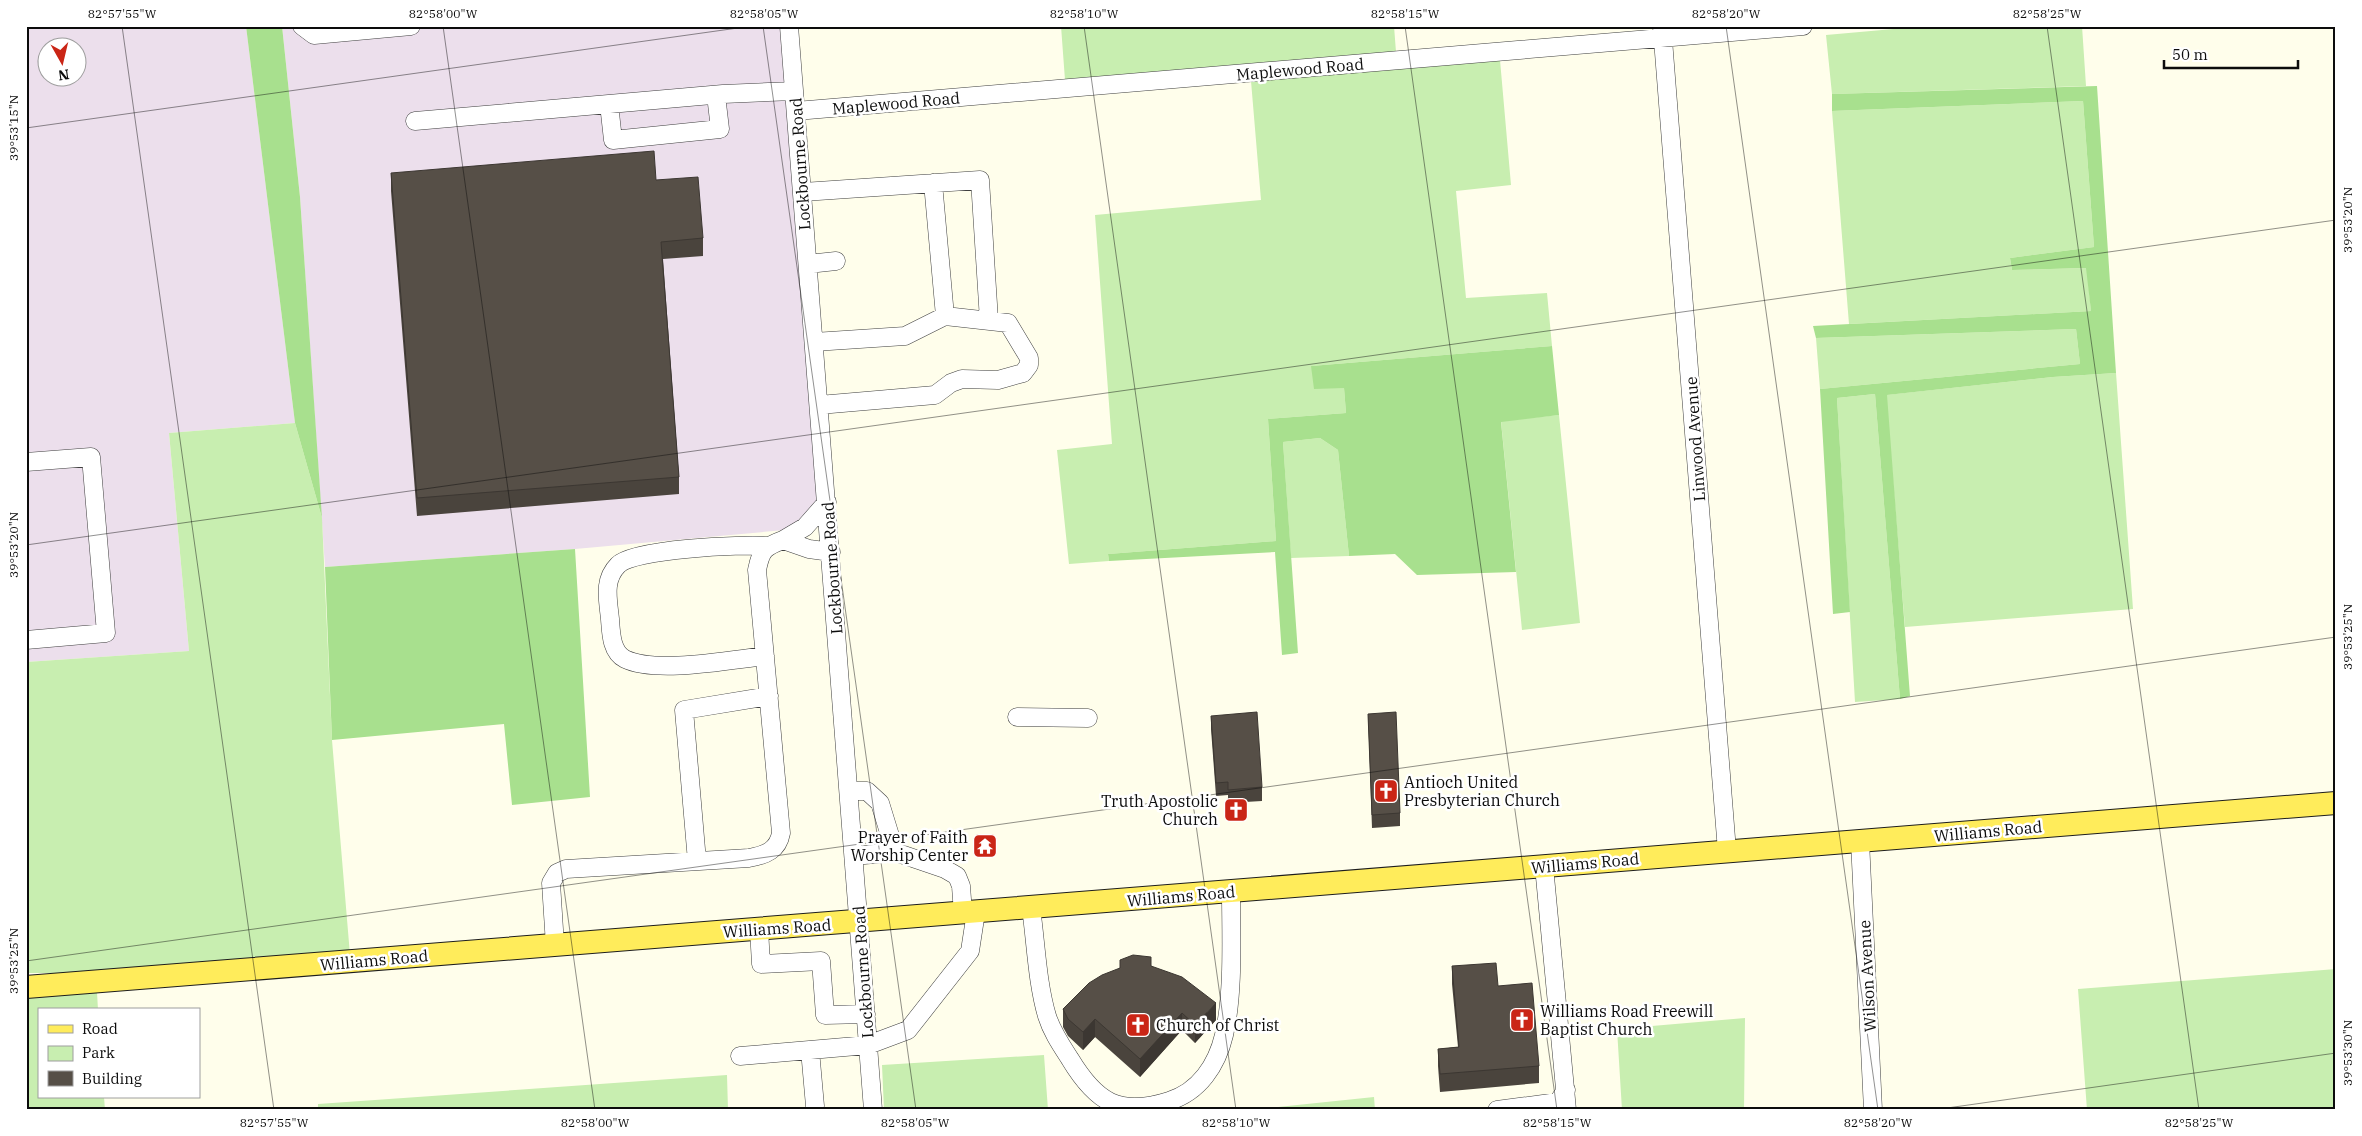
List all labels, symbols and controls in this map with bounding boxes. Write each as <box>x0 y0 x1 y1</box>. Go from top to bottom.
text: 82°57'55"W <box>88 6 157 21</box>
text: 82°58'00"W <box>409 6 478 21</box>
text: 82°58'05"W <box>730 6 799 21</box>
text: 82°58'10"W <box>1050 6 1119 21</box>
text: 82°58'15"W <box>1371 6 1440 21</box>
text: 82°58'20"W <box>1692 6 1761 21</box>
text: 82°58'25"W <box>2013 6 2082 21</box>
north arrow <box>38 38 88 88</box>
scale bar <box>2164 38 2298 70</box>
text: 50 m <box>2172 45 2208 64</box>
street label: Maplewood Road <box>1235 53 1365 85</box>
text: N <box>57 65 71 85</box>
street label: Maplewood Road <box>831 87 961 119</box>
text: 39°53'15"N <box>6 95 21 161</box>
street label: Lockbourne Road <box>785 97 815 231</box>
text: 39°53'20"N <box>2340 187 2355 253</box>
street label: Linwood Avenue <box>1681 376 1709 502</box>
street label: Lockbourne Road <box>817 501 847 635</box>
text: 39°53'20"N <box>6 512 21 578</box>
text: 39°53'25"N <box>2340 604 2355 670</box>
place label: Antioch United Presbyterian Church <box>1404 772 1560 810</box>
church icon: Antioch United Presbyterian Church <box>1373 778 1399 804</box>
place label: Truth Apostolic Church <box>1101 791 1218 829</box>
church icon: Truth Apostolic Church <box>1223 797 1249 823</box>
street label: Williams Road <box>1933 816 2043 846</box>
place label: Prayer of Faith Worship Center <box>850 827 968 865</box>
temple icon: Prayer of Faith Worship Center <box>972 833 998 859</box>
street label: Williams Road <box>1530 848 1640 878</box>
street label: Williams Road <box>1126 881 1236 911</box>
street label: Lockbourne Road <box>848 905 878 1039</box>
street label: Williams Road <box>722 914 832 942</box>
street label: Wilson Avenue <box>1854 919 1880 1033</box>
text: 39°53'25"N <box>6 928 21 994</box>
street label: Williams Road <box>319 945 429 975</box>
place label: Williams Road Freewill Baptist Church <box>1540 1001 1713 1039</box>
church icon: Williams Road Freewill Baptist Church <box>1509 1007 1535 1033</box>
legend <box>38 1008 200 1098</box>
church icon: Church of Christ <box>1125 1012 1151 1038</box>
place label: Church of Christ <box>1156 1015 1280 1035</box>
text: Road <box>82 1019 118 1038</box>
text: 39°53'30"N <box>2340 1020 2355 1086</box>
text: Park <box>82 1043 115 1062</box>
text: Building <box>82 1069 142 1088</box>
text: 82°57'55"W <box>240 1115 309 1130</box>
text: 82°58'00"W <box>561 1115 630 1130</box>
text: 82°58'05"W <box>881 1115 950 1130</box>
text: 82°58'10"W <box>1202 1115 1271 1130</box>
text: 82°58'15"W <box>1523 1115 1592 1130</box>
text: 82°58'20"W <box>1844 1115 1913 1130</box>
text: 82°58'25"W <box>2165 1115 2234 1130</box>

